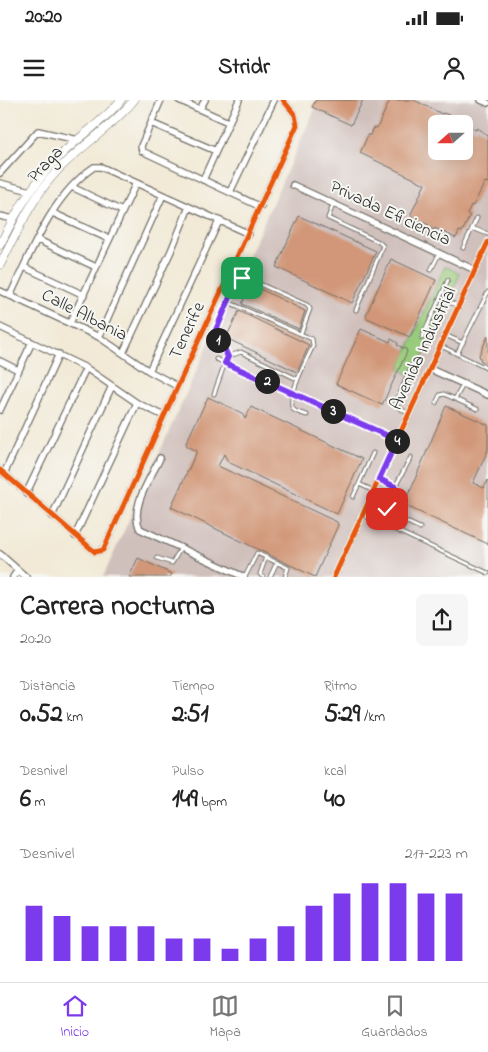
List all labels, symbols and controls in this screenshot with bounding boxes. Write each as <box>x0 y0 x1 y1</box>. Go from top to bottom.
text: 20:20 <box>25 4 62 31</box>
text: Stridr <box>218 52 270 84</box>
icon: menu <box>20 54 48 82</box>
icon: person <box>440 54 468 82</box>
north arrow <box>428 115 472 160</box>
map controls <box>428 115 473 160</box>
street label: Praga <box>22 141 71 190</box>
street label: Privada Eficiencia <box>325 175 455 253</box>
pin <box>221 257 263 299</box>
icon: arrive <box>228 264 256 292</box>
street label: Calle Albania <box>36 283 132 349</box>
street label: Avenida Industrial <box>384 283 464 415</box>
street label: Tenerife <box>163 297 213 364</box>
pin: 1 <box>206 328 230 352</box>
text: 1 <box>216 330 221 351</box>
pin: 2 <box>254 368 280 394</box>
text: 2 <box>264 371 271 392</box>
pin: 3 <box>320 398 346 424</box>
text: 3 <box>331 401 336 422</box>
pin: 4 <box>384 428 410 454</box>
text: 4 <box>395 431 400 452</box>
pin <box>366 488 408 530</box>
icon: check <box>373 495 401 523</box>
text: Carrera nocturna <box>20 587 215 628</box>
button: share <box>416 594 468 646</box>
text: 20:20 <box>20 627 51 651</box>
text: Distancia <box>20 676 75 697</box>
text: Tiempo <box>172 676 215 697</box>
text: Ritmo <box>324 676 357 697</box>
text: 0.52 <box>20 697 63 733</box>
text: 2:51 <box>172 697 209 733</box>
text: 5:29 <box>324 697 360 733</box>
text: km <box>63 707 83 728</box>
text: /km <box>360 707 385 728</box>
text: Desnivel <box>20 761 68 782</box>
text: Pulso <box>172 761 204 782</box>
text: kcal <box>324 761 346 782</box>
text: 6 <box>20 782 31 818</box>
text: 149 <box>172 782 198 818</box>
text: 40 <box>324 782 345 818</box>
text: m <box>31 792 45 813</box>
text: bpm <box>198 792 227 813</box>
text: Desnivel <box>20 842 74 866</box>
text: 217–223 m <box>405 842 468 866</box>
tab: Inicio <box>60 992 89 1043</box>
tab: Mapa <box>210 992 241 1043</box>
tab: Guardados <box>361 992 428 1043</box>

